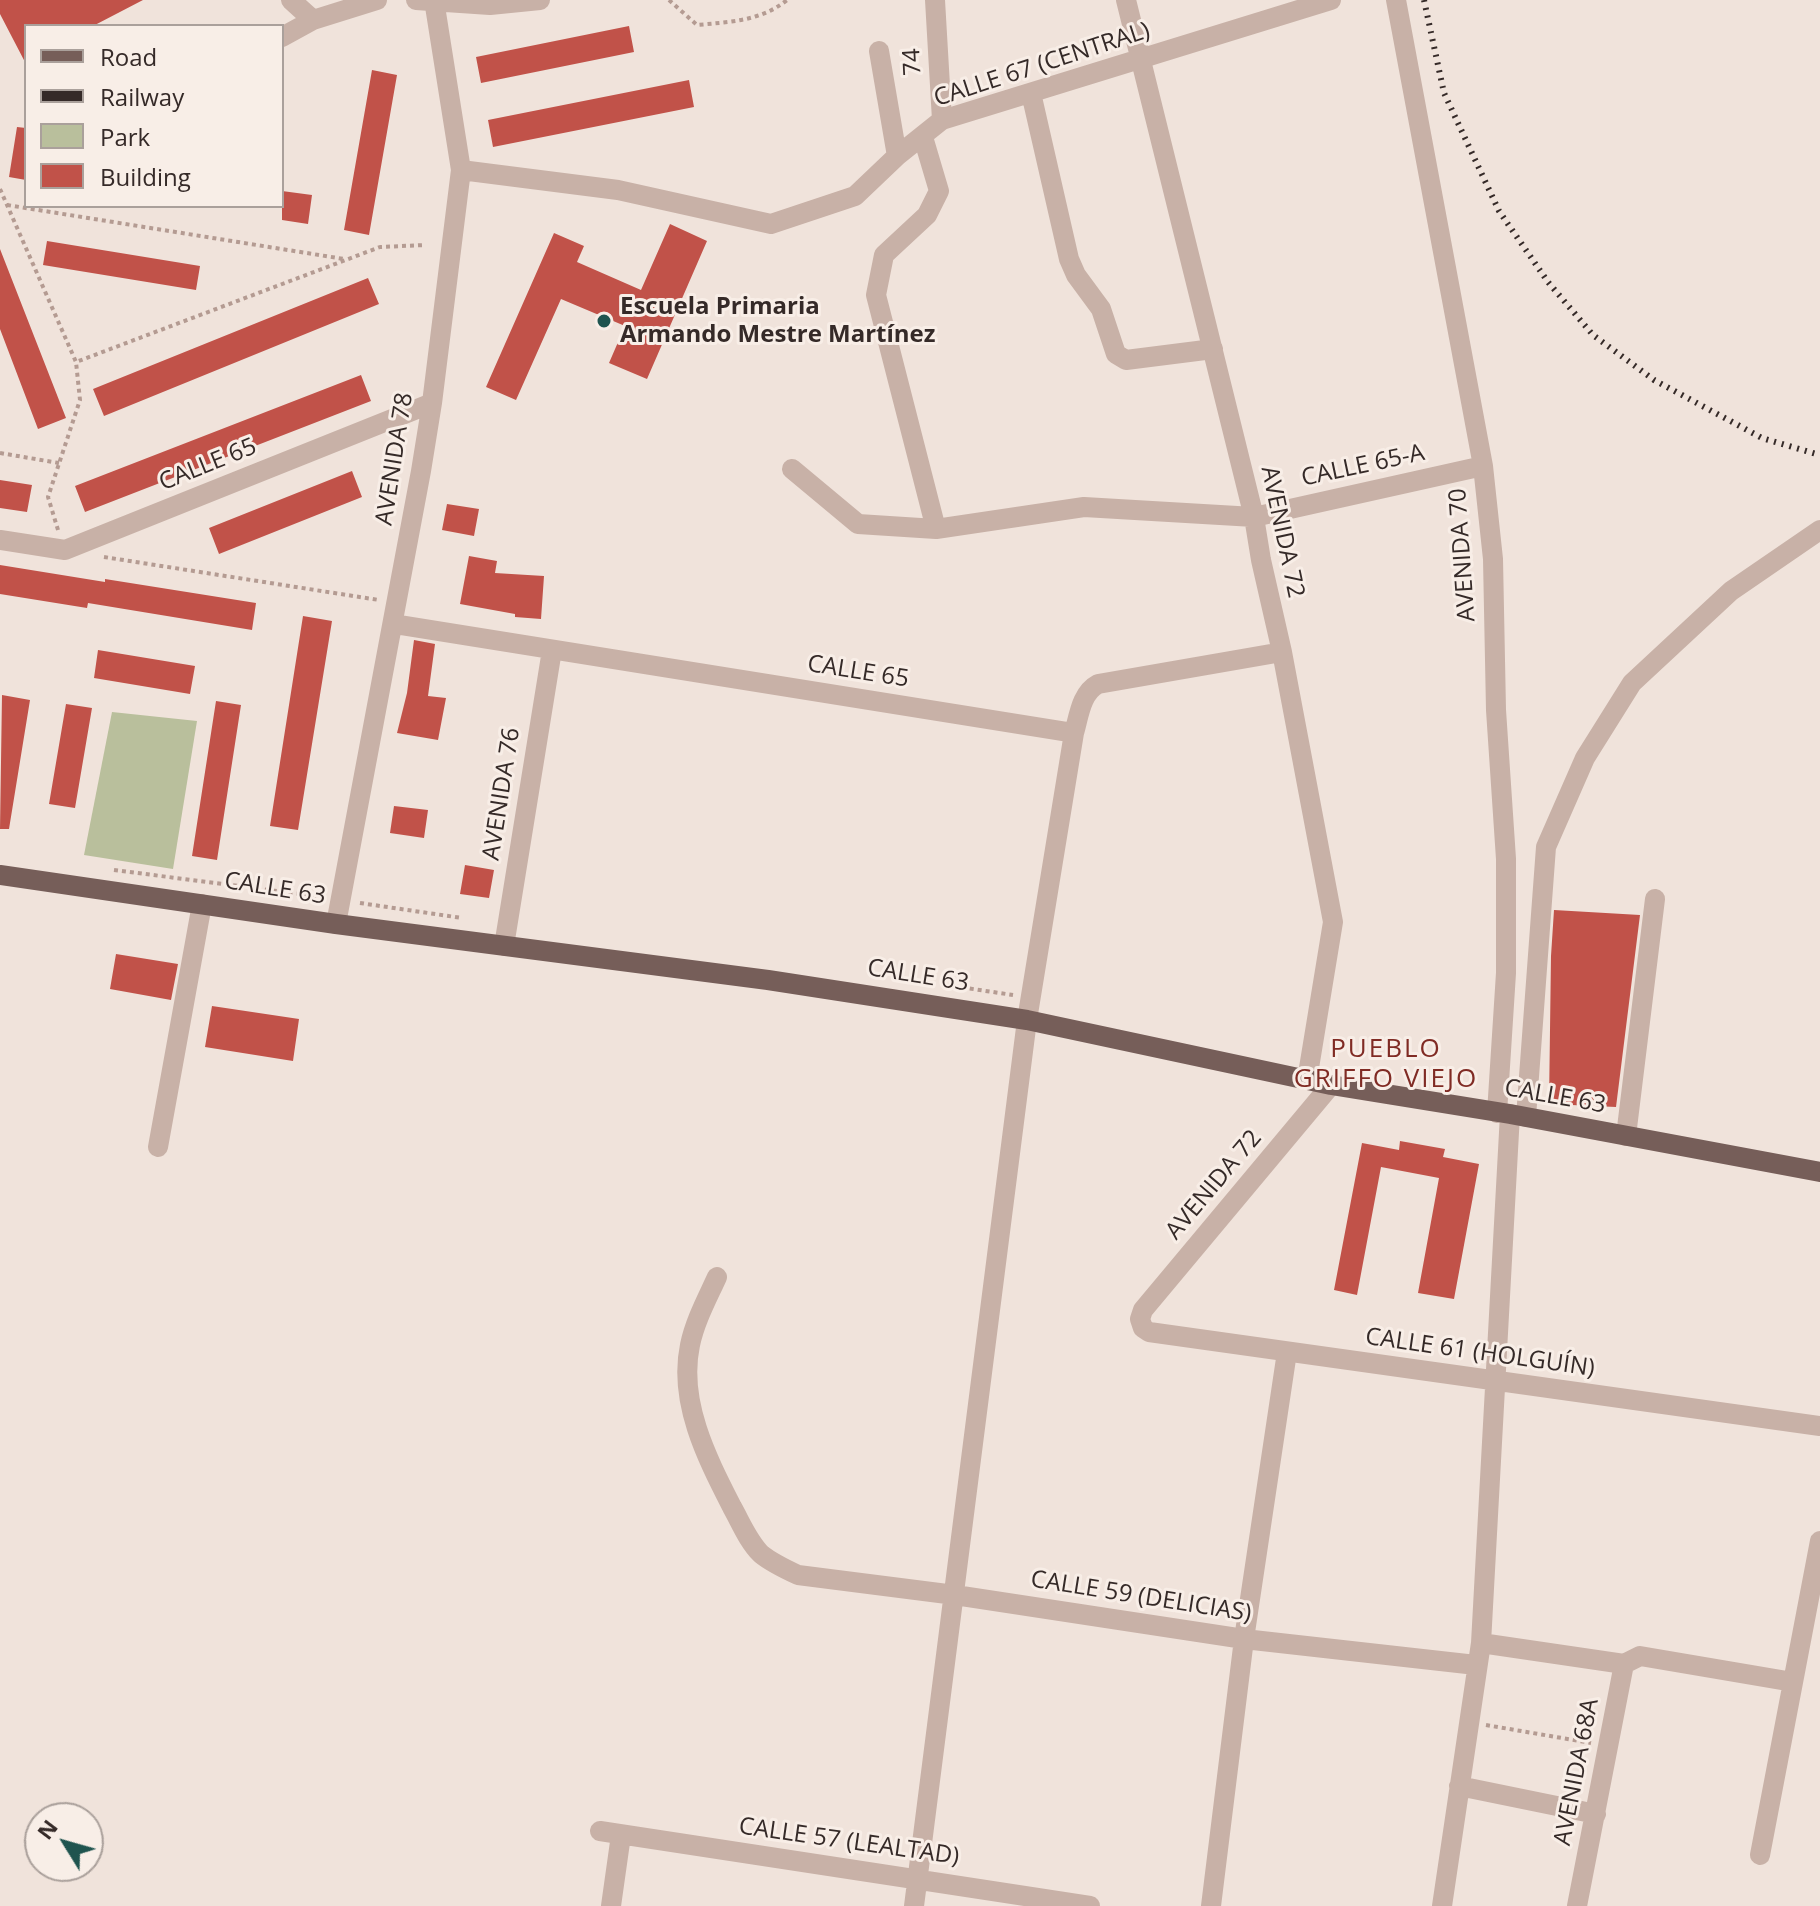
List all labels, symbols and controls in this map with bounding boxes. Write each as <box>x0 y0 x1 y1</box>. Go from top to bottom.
street label: CALLE 67 (CENTRAL) <box>931 17 1153 113</box>
legend <box>24 24 284 208</box>
text: Road <box>100 40 157 73</box>
street label: 74 <box>898 48 928 76</box>
text: Railway <box>100 80 184 113</box>
text: Park <box>100 120 150 153</box>
text: Building <box>100 160 191 193</box>
place label: Escuela Primaria Armando Mestre Martínez <box>620 293 935 349</box>
marker: Escuela Primaria Armando Mestre Martínez <box>595 312 613 330</box>
street label: AVENIDA 78 <box>370 391 420 527</box>
street label: CALLE 65 <box>155 432 261 498</box>
street label: CALLE 65-A <box>1299 439 1427 493</box>
street label: AVENIDA 72 <box>1254 464 1310 600</box>
street label: AVENIDA 70 <box>1444 487 1482 623</box>
street label: CALLE 65 <box>805 650 911 694</box>
street label: AVENIDA 76 <box>477 726 527 862</box>
street label: CALLE 63 <box>222 867 328 911</box>
street label: CALLE 63 <box>865 954 971 998</box>
district label: PUEBLO GRIFFO VIEJO <box>1294 1034 1478 1096</box>
street label: CALLE 63 <box>1502 1074 1608 1120</box>
street label: AVENIDA 72 <box>1160 1124 1268 1246</box>
street label: CALLE 61 (HOLGUÍN) <box>1363 1323 1597 1383</box>
street label: CALLE 59 (DELICIAS) <box>1029 1565 1253 1629</box>
street label: AVENIDA 68A <box>1549 1696 1605 1848</box>
north arrow <box>24 1802 104 1882</box>
street label: CALLE 57 (LEALTAD) <box>737 1812 961 1872</box>
text: N <box>29 1813 64 1845</box>

